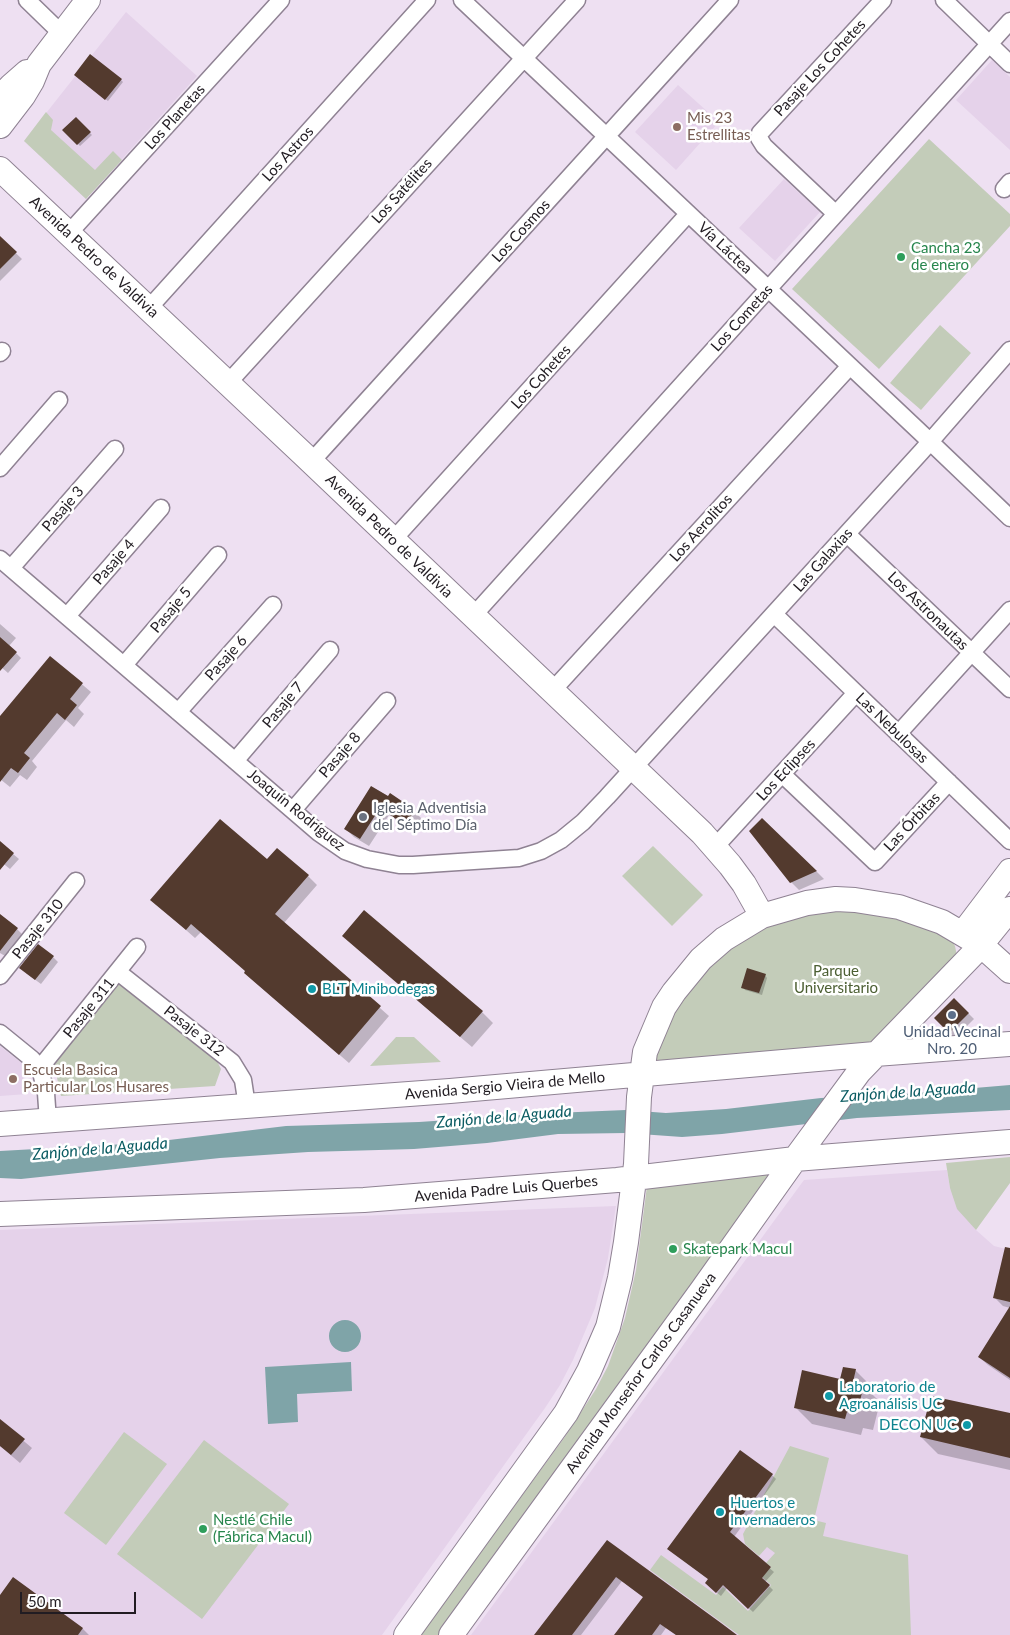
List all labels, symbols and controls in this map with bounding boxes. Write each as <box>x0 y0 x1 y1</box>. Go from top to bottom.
street label: Pasaje Los Cohetes <box>770 16 870 120</box>
street label: Los Planetas <box>141 81 209 153</box>
place label: Mis 23 Estrellitas <box>687 109 750 144</box>
marker: Mis 23 Estrellitas <box>671 121 683 133</box>
street label: Los Astros <box>259 123 317 185</box>
street label: Los Satélites <box>368 155 436 227</box>
street label: Avenida Pedro de Valdivia <box>26 192 162 322</box>
street label: Los Cosmos <box>488 196 554 266</box>
street label: Vía Láctea <box>694 218 756 278</box>
place label: Cancha 23 de enero <box>911 239 981 274</box>
marker: Cancha 23 de enero <box>895 251 907 263</box>
street label: Los Cometas <box>707 281 777 355</box>
street label: Los Cohetes <box>507 341 575 413</box>
street label: Avenida Pedro de Valdivia <box>322 470 456 602</box>
street label: Pasaje 3 <box>38 483 88 535</box>
street label: Los Aerolitos <box>666 490 736 566</box>
street label: Las Galaxias <box>790 524 856 596</box>
street label: Pasaje 4 <box>89 536 139 588</box>
street label: Los Astronautas <box>884 568 972 654</box>
street label: Pasaje 5 <box>147 583 195 637</box>
street label: Pasaje 6 <box>201 632 251 684</box>
street label: Pasaje 7 <box>259 678 307 732</box>
street label: Las Nebulosas <box>852 689 932 767</box>
street label: Pasaje 8 <box>315 729 365 781</box>
street label: Los Eclipses <box>753 735 819 805</box>
street label: Joaquín Rodríguez <box>244 765 348 855</box>
street label: Las Órbitas <box>880 789 944 855</box>
place label: Iglesia Adventisia del Séptimo Día <box>373 799 486 834</box>
marker: Iglesia Adventisia del Séptimo Día <box>357 811 369 823</box>
street label: Pasaje 310 <box>8 896 68 962</box>
park label: Parque Universitario <box>794 962 878 997</box>
street label: Pasaje 311 <box>59 975 119 1041</box>
place label: BLT Minibodegas <box>322 980 435 998</box>
marker: BLT Minibodegas <box>306 983 318 995</box>
street label: Pasaje 312 <box>160 1002 228 1060</box>
marker: Unidad Vecinal Nro. 20 <box>946 1009 958 1021</box>
place label: Unidad Vecinal Nro. 20 <box>903 1023 1001 1058</box>
place label: Escuela Basica Particular Los Husares <box>23 1061 169 1096</box>
street label: Avenida Sergio Vieira de Mello <box>404 1068 606 1104</box>
marker: Escuela Basica Particular Los Husares <box>7 1073 19 1085</box>
water label: Zanjón de la Aguada <box>840 1078 976 1106</box>
water label: Zanjón de la Aguada <box>435 1102 573 1132</box>
water label: Zanjón de la Aguada <box>31 1134 169 1164</box>
street label: Avenida Padre Luis Querbes <box>413 1172 599 1206</box>
place label: Skatepark Macul <box>683 1240 792 1258</box>
marker: Skatepark Macul <box>667 1243 679 1255</box>
street label: Avenida Monseñor Carlos Casanueva <box>562 1269 720 1477</box>
place label: Laboratorio de Agroanálisis UC <box>839 1378 943 1413</box>
marker: Laboratorio de Agroanálisis UC <box>823 1390 835 1402</box>
place label: DECON UC <box>879 1416 957 1434</box>
marker: DECON UC <box>961 1419 973 1431</box>
place label: Huertos e Invernaderos <box>730 1494 816 1529</box>
marker: Huertos e Invernaderos <box>714 1506 726 1518</box>
place label: Nestlé Chile (Fábrica Macul) <box>213 1511 312 1546</box>
marker: Nestlé Chile (Fábrica Macul) <box>197 1523 209 1535</box>
scale bar <box>22 1582 139 1614</box>
text: 50 m <box>28 1592 62 1610</box>

